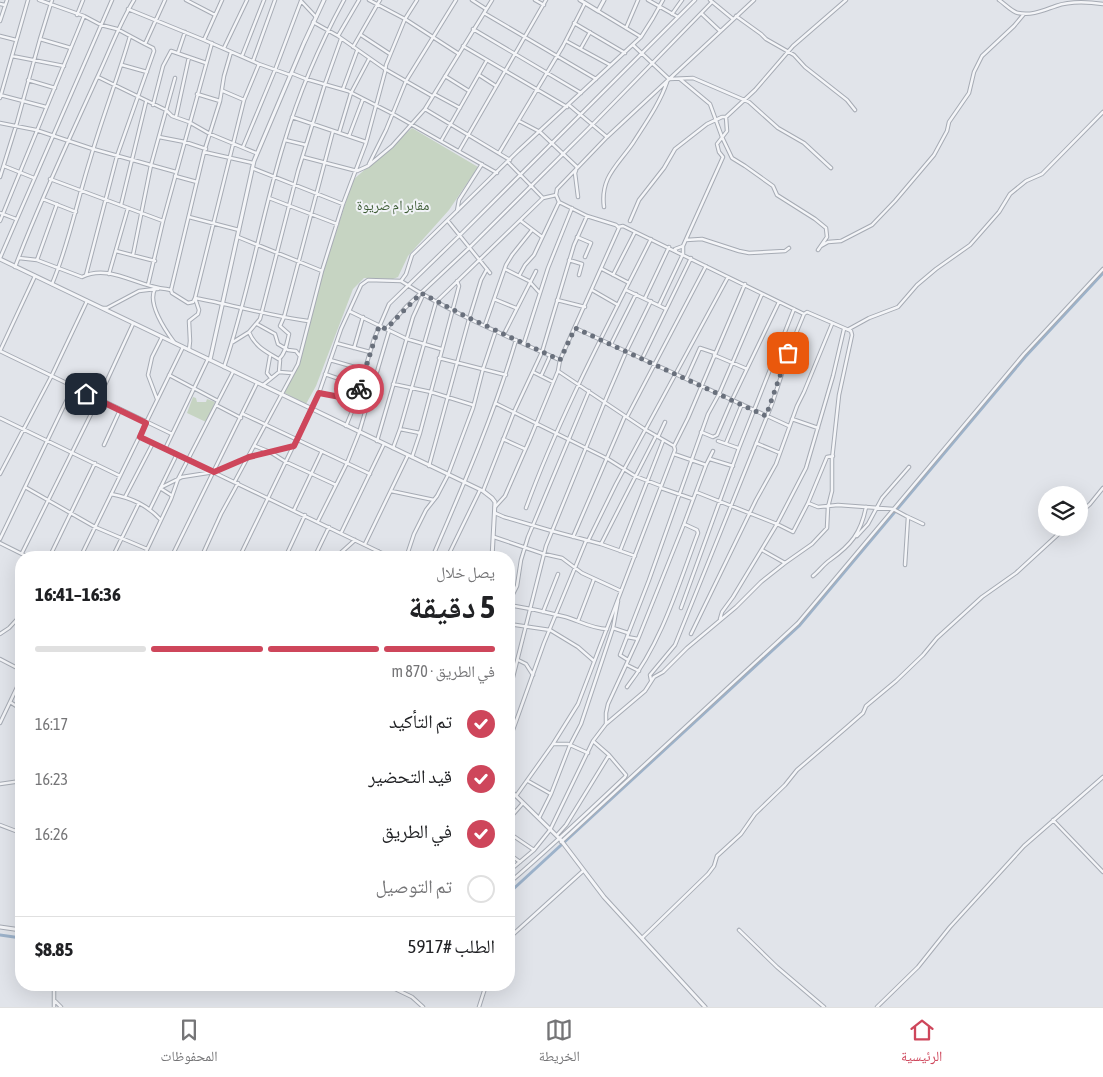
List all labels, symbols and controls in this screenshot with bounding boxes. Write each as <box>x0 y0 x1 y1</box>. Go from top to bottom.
park label: مقابر ام ضريوة <box>357 197 429 215</box>
pin <box>767 332 809 374</box>
icon: bag <box>774 339 802 367</box>
courier <box>334 364 384 414</box>
pin <box>65 373 107 415</box>
icon: bike <box>345 375 373 403</box>
icon: home <box>72 380 100 408</box>
map controls <box>1038 486 1088 536</box>
button: layers <box>1038 486 1088 536</box>
text: يصل خلال <box>436 563 495 581</box>
text: 16:36–16:41 <box>35 583 121 605</box>
text: 5 دقيقة <box>408 588 495 625</box>
text: في الطريق · 870 m <box>392 662 495 680</box>
text: تم التأكيد <box>389 710 452 732</box>
icon: check <box>467 710 495 738</box>
text: 16:17 <box>35 715 68 733</box>
text: قيد التحضير <box>368 765 452 787</box>
icon: check <box>467 765 495 793</box>
text: 16:23 <box>35 770 68 788</box>
text: في الطريق <box>381 820 452 842</box>
icon: check <box>467 820 495 848</box>
text: 16:26 <box>35 825 68 843</box>
text: تم التوصيل <box>376 875 452 897</box>
text: الطلب #5917 <box>408 935 495 957</box>
text: $8.85 <box>35 938 73 960</box>
tab: المحفوظات <box>161 1016 218 1070</box>
tab: الخريطة <box>539 1016 580 1070</box>
tab: الرئيسية <box>901 1016 942 1070</box>

